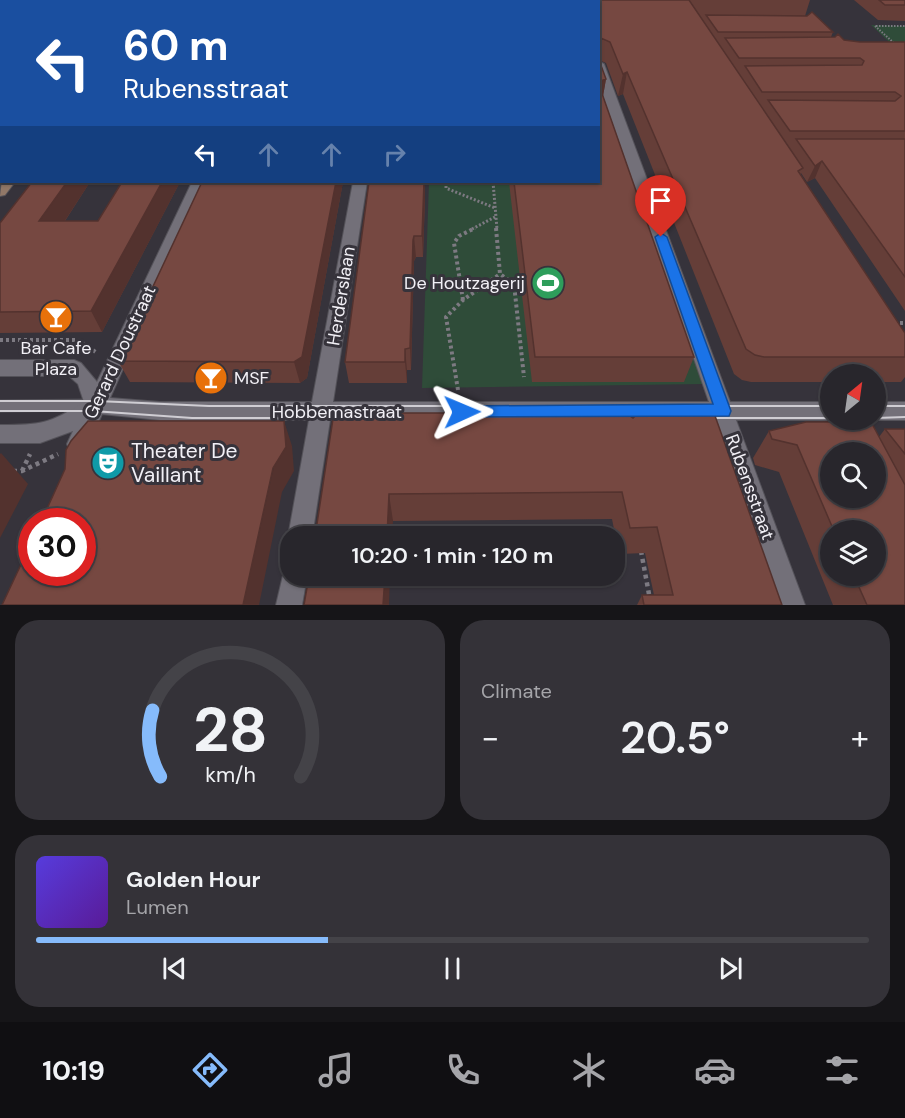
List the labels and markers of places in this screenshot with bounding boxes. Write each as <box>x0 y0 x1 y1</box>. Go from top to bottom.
pin <box>635 175 686 237</box>
sports icon: De Houtzagerij <box>530 265 566 301</box>
place label: De Houtzagerij <box>404 271 525 295</box>
bar icon: Bar Cafe Plaza <box>38 299 74 335</box>
place label: Bar Cafe Plaza <box>21 336 91 381</box>
bar icon: MSF <box>193 360 229 396</box>
place label: MSF <box>234 366 270 390</box>
place label: Theater De Vaillant <box>131 437 238 489</box>
theatre icon: Theater De Vaillant <box>90 445 126 481</box>

